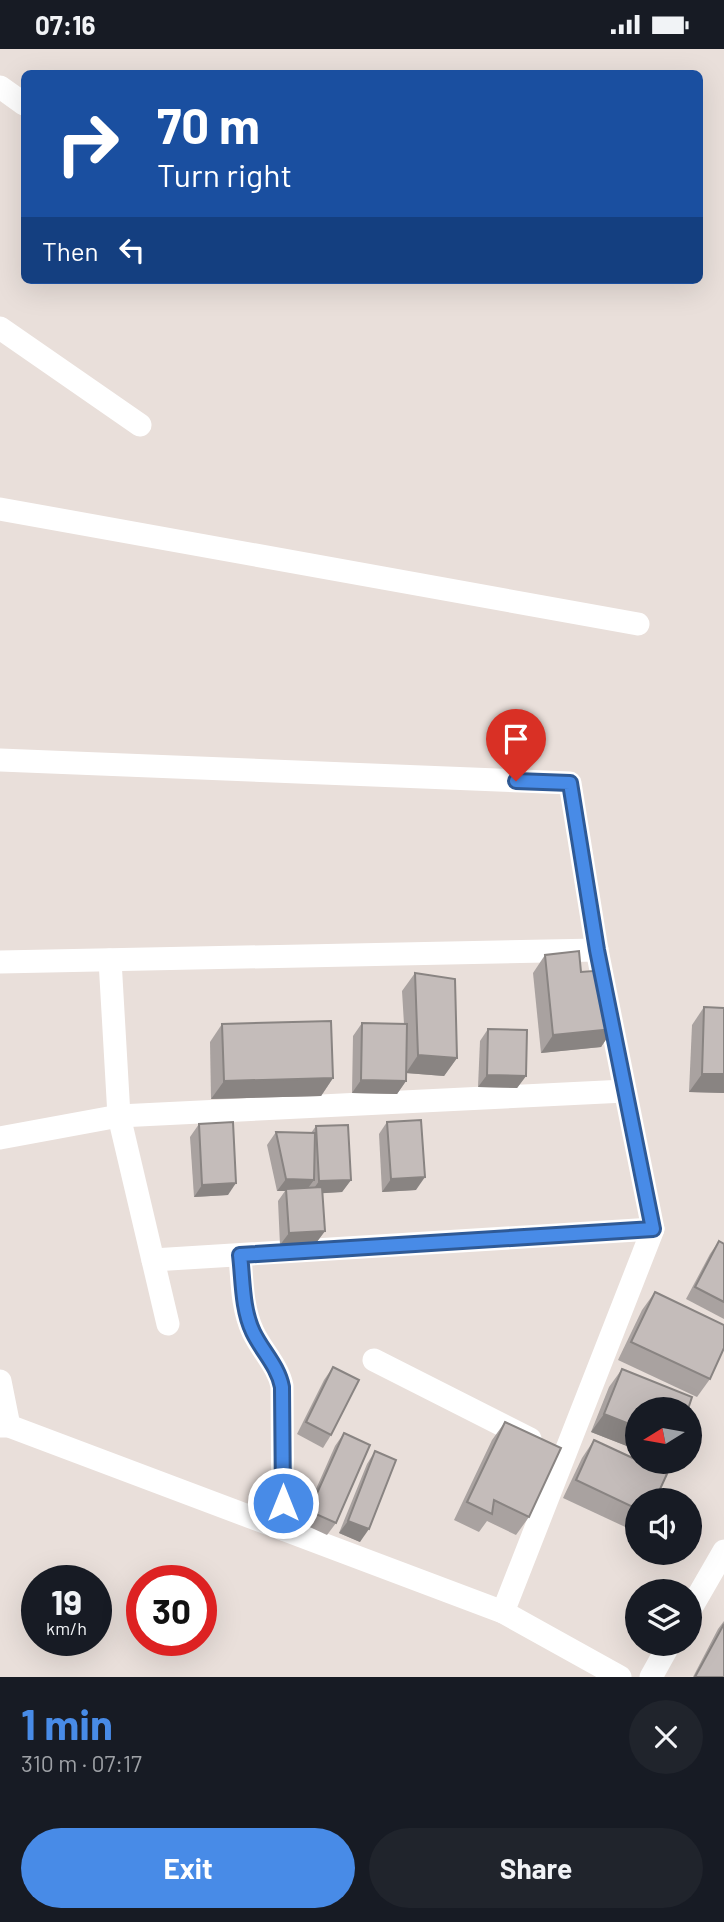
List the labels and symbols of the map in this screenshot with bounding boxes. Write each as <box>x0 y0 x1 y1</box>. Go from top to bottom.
pin <box>486 709 546 781</box>
north arrow <box>625 1397 702 1473</box>
position arrow <box>246 1466 320 1540</box>
speed limit sign: 30 <box>126 1565 217 1656</box>

